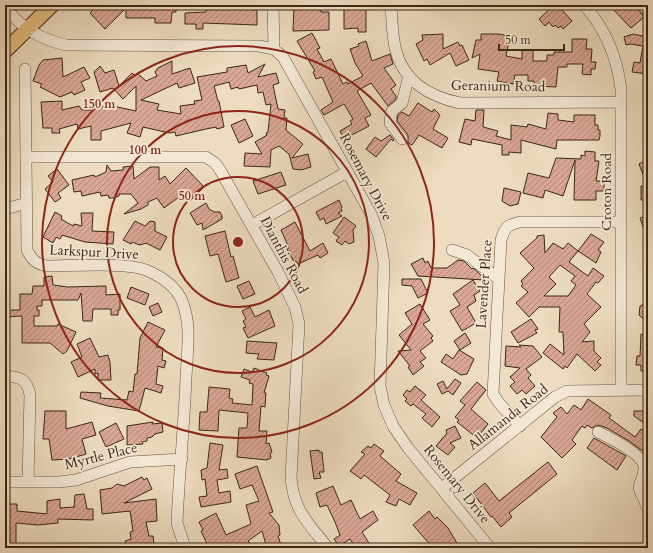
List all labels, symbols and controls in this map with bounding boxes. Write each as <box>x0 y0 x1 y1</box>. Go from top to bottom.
scale bar <box>499 26 564 52</box>
text: 50 m <box>505 32 532 48</box>
street label: Geranium Road <box>451 76 546 96</box>
text: 150 m <box>83 96 116 112</box>
street label: Rosemary Drive <box>335 130 397 224</box>
text: 100 m <box>129 142 162 158</box>
street label: Croton Road <box>597 153 616 231</box>
text: 50 m <box>179 188 206 204</box>
street label: Dianthis Road <box>256 213 312 297</box>
centre of rings <box>231 235 245 249</box>
street label: Lavender Place <box>471 239 497 329</box>
street label: Larkspur Drive <box>49 240 139 264</box>
street label: Allamanda Road <box>464 379 553 454</box>
street label: Myrtle Place <box>63 438 139 474</box>
street label: Rosemary Drive <box>419 441 495 527</box>

